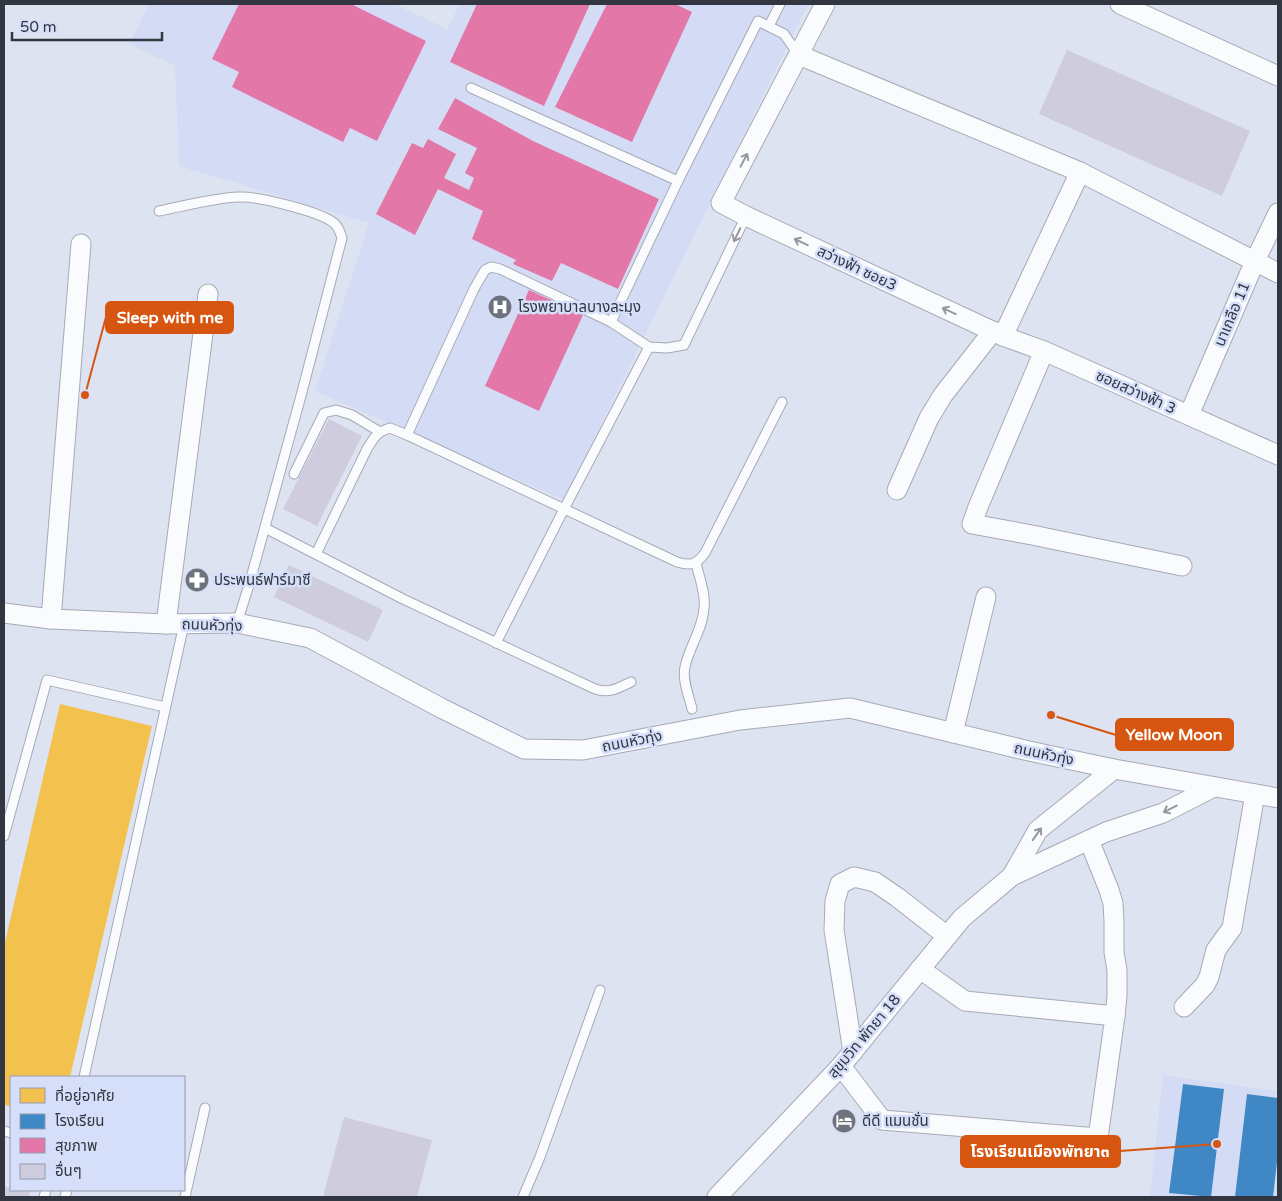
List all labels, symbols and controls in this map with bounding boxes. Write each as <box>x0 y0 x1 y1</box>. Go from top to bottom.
scale bar <box>12 10 162 42</box>
text: 50 m <box>20 18 57 36</box>
one-way arrow <box>740 153 749 168</box>
one-way arrow <box>732 227 742 242</box>
one-way arrow <box>794 237 809 247</box>
street label: สว่างฟ้า ซอย3 <box>814 242 900 294</box>
street label: นาเกลือ 11 <box>1210 279 1254 349</box>
hospital icon: โรงพยาบาลบางละมุง <box>487 294 513 320</box>
place label: โรงพยาบาลบางละมุง <box>518 298 641 316</box>
callout: Sleep with me <box>106 302 233 333</box>
one-way arrow <box>942 305 957 315</box>
text: Sleep with me <box>117 308 223 328</box>
street label: ซอยสว่างฟ้า 3 <box>1093 366 1179 418</box>
pharmacy icon: ประพนธ์ฟาร์มาซี <box>184 567 210 593</box>
place label: ประพนธ์ฟาร์มาซี <box>214 571 311 589</box>
street label: ถนนหัวทุ่ง <box>181 615 243 635</box>
callout: Yellow Moon <box>1116 719 1233 750</box>
text: Yellow Moon <box>1126 725 1222 745</box>
street label: ถนนหัวทุ่ง <box>600 726 664 756</box>
street label: ถนนหัวทุ่ง <box>1012 739 1076 769</box>
one-way arrow <box>1163 805 1178 814</box>
one-way arrow <box>1032 827 1042 841</box>
street label: สุขุมวิท พัทยา 18 <box>824 990 904 1082</box>
legend <box>10 1076 185 1191</box>
text: ที่อยู่อาศัย <box>55 1085 115 1105</box>
hotel icon: ดีดี แมนชั่น <box>831 1108 857 1134</box>
place label: ดีดี แมนชั่น <box>862 1111 929 1130</box>
text: โรงเรียน <box>55 1112 105 1130</box>
callout: โรงเรียนเมืองพัทยา๓ <box>961 1136 1120 1167</box>
text: สุขภาพ <box>55 1137 97 1155</box>
text: โรงเรียนเมืองพัทยา๓ <box>970 1142 1110 1162</box>
text: อื่นๆ <box>55 1160 82 1180</box>

